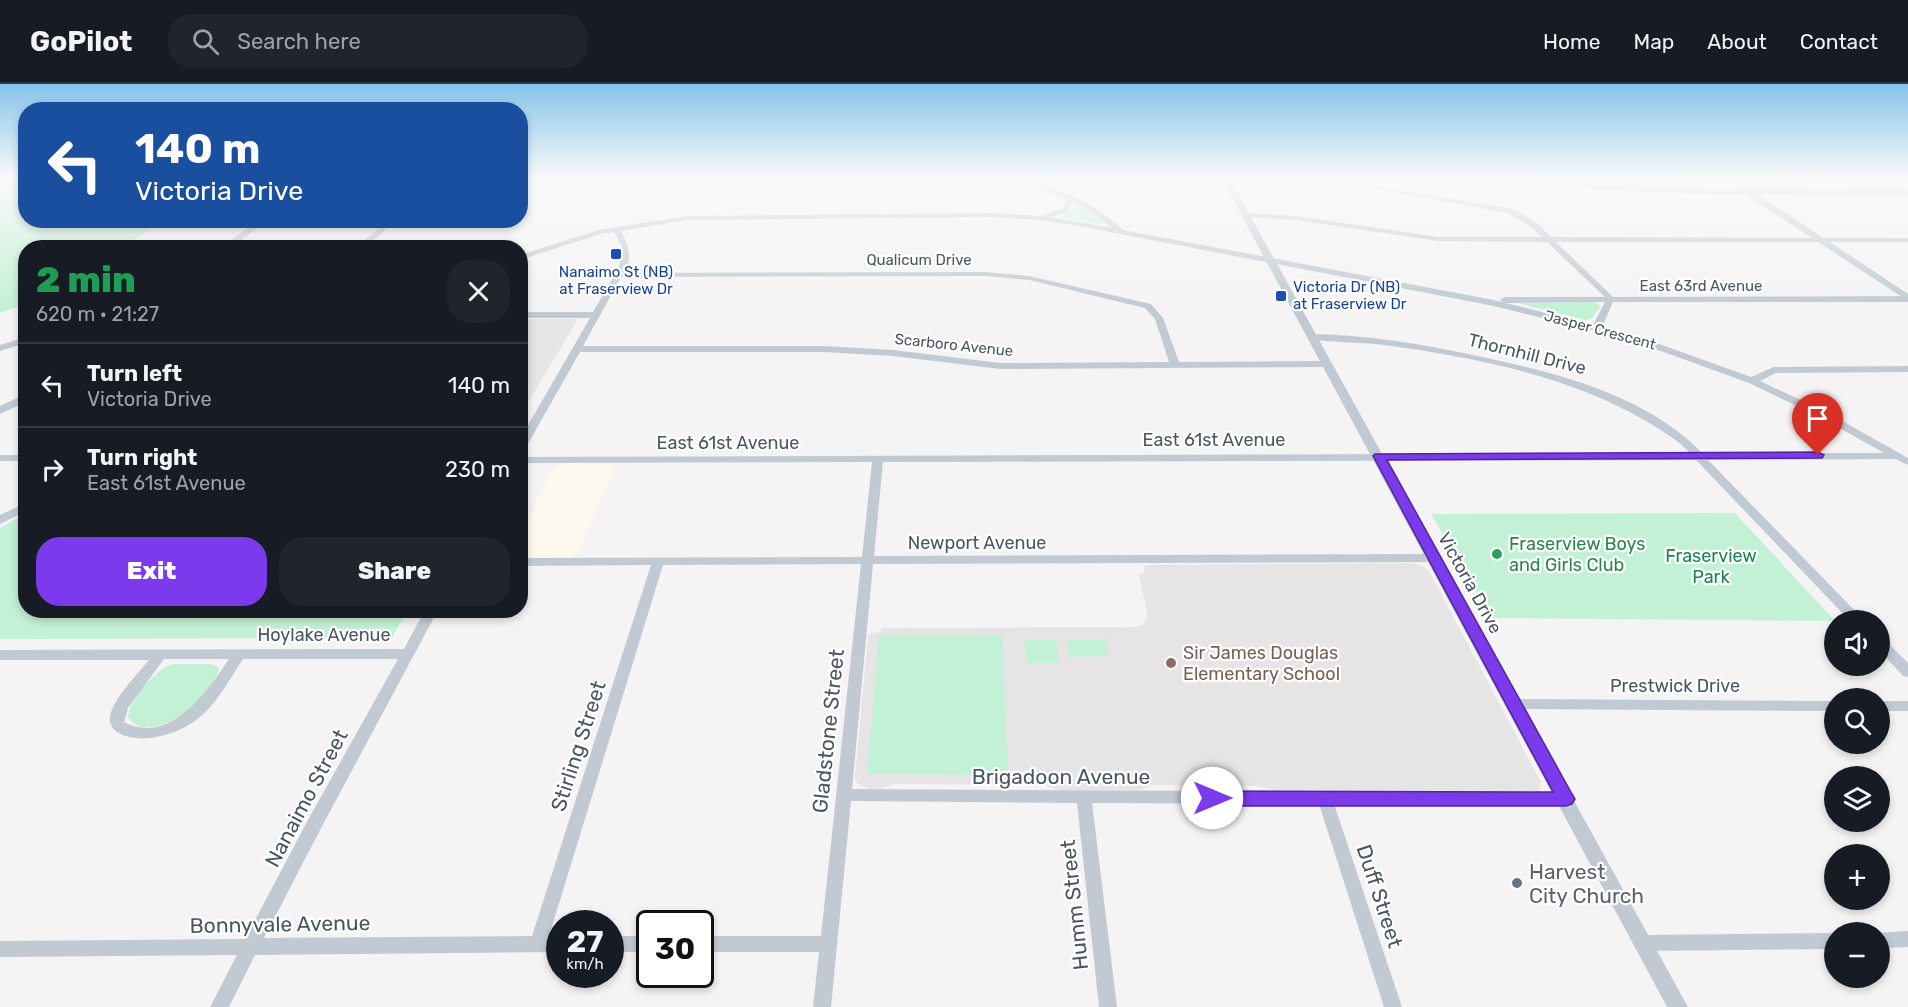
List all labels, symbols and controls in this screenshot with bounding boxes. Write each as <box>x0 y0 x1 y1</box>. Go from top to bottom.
search box <box>168 14 588 68</box>
text: GoPilot <box>30 25 132 58</box>
icon: search <box>189 25 222 58</box>
text: Search here <box>237 28 361 55</box>
text: Home <box>1543 29 1600 54</box>
text: Map <box>1633 29 1674 54</box>
text: About <box>1707 29 1767 54</box>
text: Contact <box>1800 29 1878 54</box>
text: 140 m <box>135 124 261 174</box>
icon: left <box>36 126 114 204</box>
text: Victoria Drive <box>135 175 303 207</box>
marker: Nanaimo St (NB) at Fraserview Dr <box>609 247 623 261</box>
street label: Qualicum Drive <box>866 251 972 269</box>
text: 2 min <box>36 258 136 301</box>
button: close <box>447 260 510 323</box>
place label: Nanaimo St (NB) at Fraserview Dr <box>559 263 673 298</box>
street label: East 63rd Avenue <box>1640 277 1762 295</box>
place label: Victoria Dr (NB) at Fraserview Dr <box>1293 278 1407 313</box>
marker: Victoria Dr (NB) at Fraserview Dr <box>1274 289 1288 303</box>
text: 620 m · 21:27 <box>36 302 159 326</box>
street label: Jasper Crescent <box>1542 306 1658 354</box>
street label: Thornhill Drive <box>1466 329 1588 379</box>
street label: Scarboro Avenue <box>894 330 1014 360</box>
text: Turn left <box>87 360 182 387</box>
icon: left <box>36 369 69 402</box>
text: 140 m <box>448 372 510 399</box>
text: Victoria Drive <box>87 387 212 411</box>
pin <box>1792 393 1843 455</box>
icon: arrive <box>1801 402 1834 435</box>
street label: East 61st Avenue <box>1143 429 1285 451</box>
street label: East 61st Avenue <box>657 432 799 454</box>
text: Turn right <box>87 444 197 471</box>
icon: right <box>36 453 69 486</box>
text: 230 m <box>445 456 510 483</box>
text: East 61st Avenue <box>87 471 246 495</box>
street label: Victoria Drive <box>1433 529 1507 637</box>
street label: Newport Avenue <box>908 532 1046 554</box>
place label: Fraserview Boys and Girls Club <box>1509 533 1645 576</box>
button: Exit <box>36 537 267 606</box>
button: Share <box>279 537 510 606</box>
park label: Fraserview Park <box>1665 545 1757 588</box>
marker: Fraserview Boys and Girls Club <box>1490 547 1504 561</box>
map controls <box>1824 610 1890 988</box>
button: sound <box>1824 610 1890 676</box>
street label: Hoylake Avenue <box>258 624 390 646</box>
place label: Sir James Douglas Elementary School <box>1183 642 1340 685</box>
street label: Gladstone Street <box>807 648 849 814</box>
marker: Sir James Douglas Elementary School <box>1164 656 1178 670</box>
street label: Prestwick Drive <box>1610 675 1740 697</box>
street label: Stirling Street <box>545 678 611 814</box>
button: search <box>1824 688 1890 754</box>
street label: Nanaimo Street <box>259 725 353 871</box>
street label: Brigadoon Avenue <box>972 764 1150 789</box>
position arrow <box>1180 766 1244 830</box>
button: layers <box>1824 766 1890 832</box>
street label: Humm Street <box>1055 839 1093 971</box>
street label: Duff Street <box>1352 841 1408 951</box>
button: + <box>1824 844 1890 910</box>
place label: Harvest City Church <box>1529 859 1644 908</box>
marker: Harvest City Church <box>1510 876 1524 890</box>
street label: Bonnyvale Avenue <box>189 910 371 938</box>
speed limit sign: 30 <box>636 910 714 988</box>
button: − <box>1824 922 1890 988</box>
text: 27 <box>567 924 603 960</box>
text: km/h <box>566 955 604 973</box>

